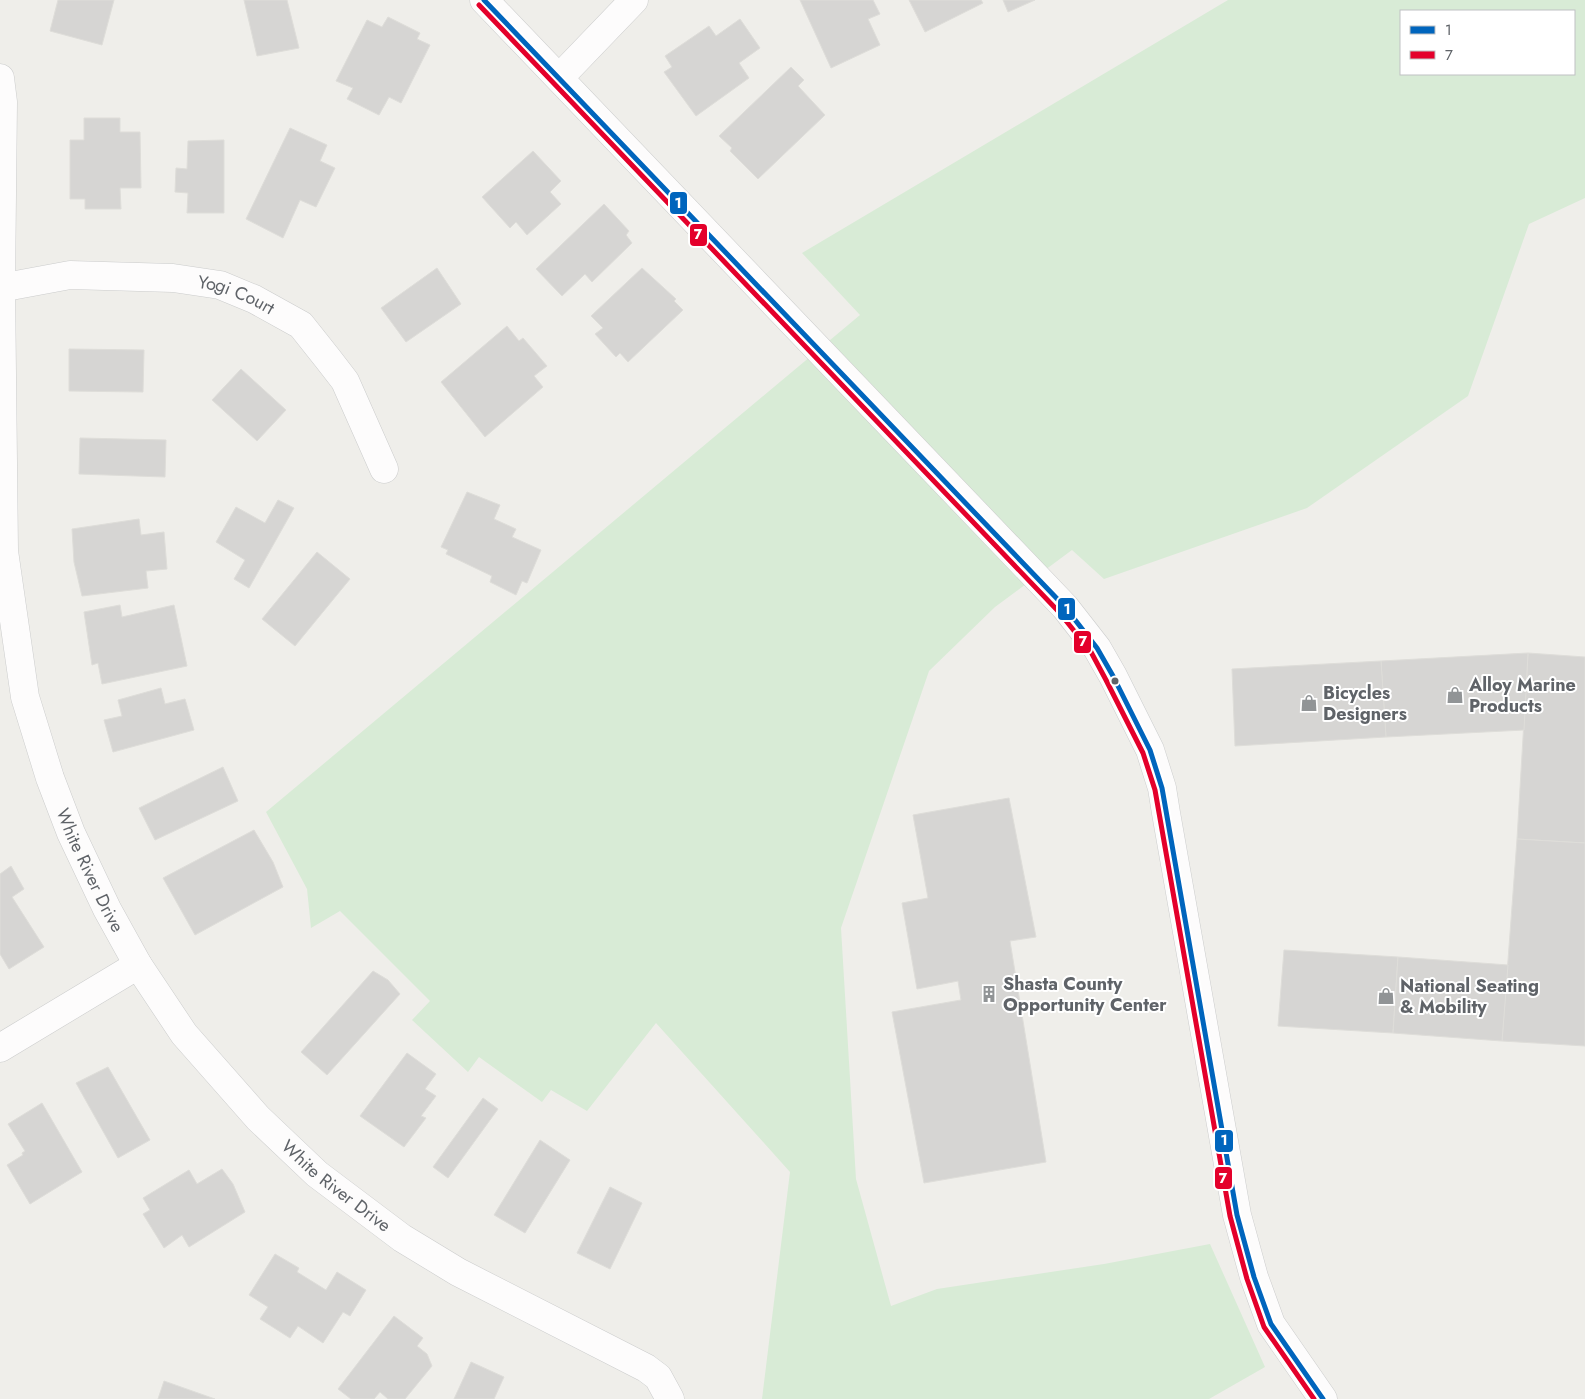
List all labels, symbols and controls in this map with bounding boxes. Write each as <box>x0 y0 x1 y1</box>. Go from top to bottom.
legend <box>1400 10 1575 75</box>
text: 1 <box>1445 19 1452 41</box>
text: 7 <box>1445 44 1453 66</box>
line badge: 1 <box>669 191 688 215</box>
text: 1 <box>674 193 682 213</box>
line badge: 7 <box>689 223 708 247</box>
text: 7 <box>694 224 703 244</box>
street label: Yogi Court <box>196 269 280 321</box>
line badge: 1 <box>1057 597 1076 621</box>
text: 1 <box>1063 599 1071 619</box>
line badge: 7 <box>1073 630 1092 654</box>
text: 7 <box>1079 631 1088 651</box>
place label: Alloy Marine Products <box>1468 672 1576 719</box>
unlabelled marker <box>1110 676 1120 686</box>
place label: Bicycles Designers <box>1323 680 1407 727</box>
shop icon: Alloy Marine Products <box>1445 685 1465 705</box>
shop icon: Bicycles Designers <box>1299 693 1319 713</box>
street label: White River Drive <box>50 805 130 937</box>
place label: Shasta County Opportunity Center <box>1003 971 1167 1018</box>
place label: National Seating & Mobility <box>1400 973 1539 1020</box>
building icon: Shasta County Opportunity Center <box>979 984 999 1004</box>
shop icon: National Seating & Mobility <box>1376 986 1396 1006</box>
line badge: 1 <box>1214 1129 1234 1153</box>
text: 1 <box>1220 1130 1228 1150</box>
street label: White River Drive <box>276 1134 396 1238</box>
line badge: 7 <box>1214 1166 1233 1190</box>
text: 7 <box>1219 1168 1228 1188</box>

